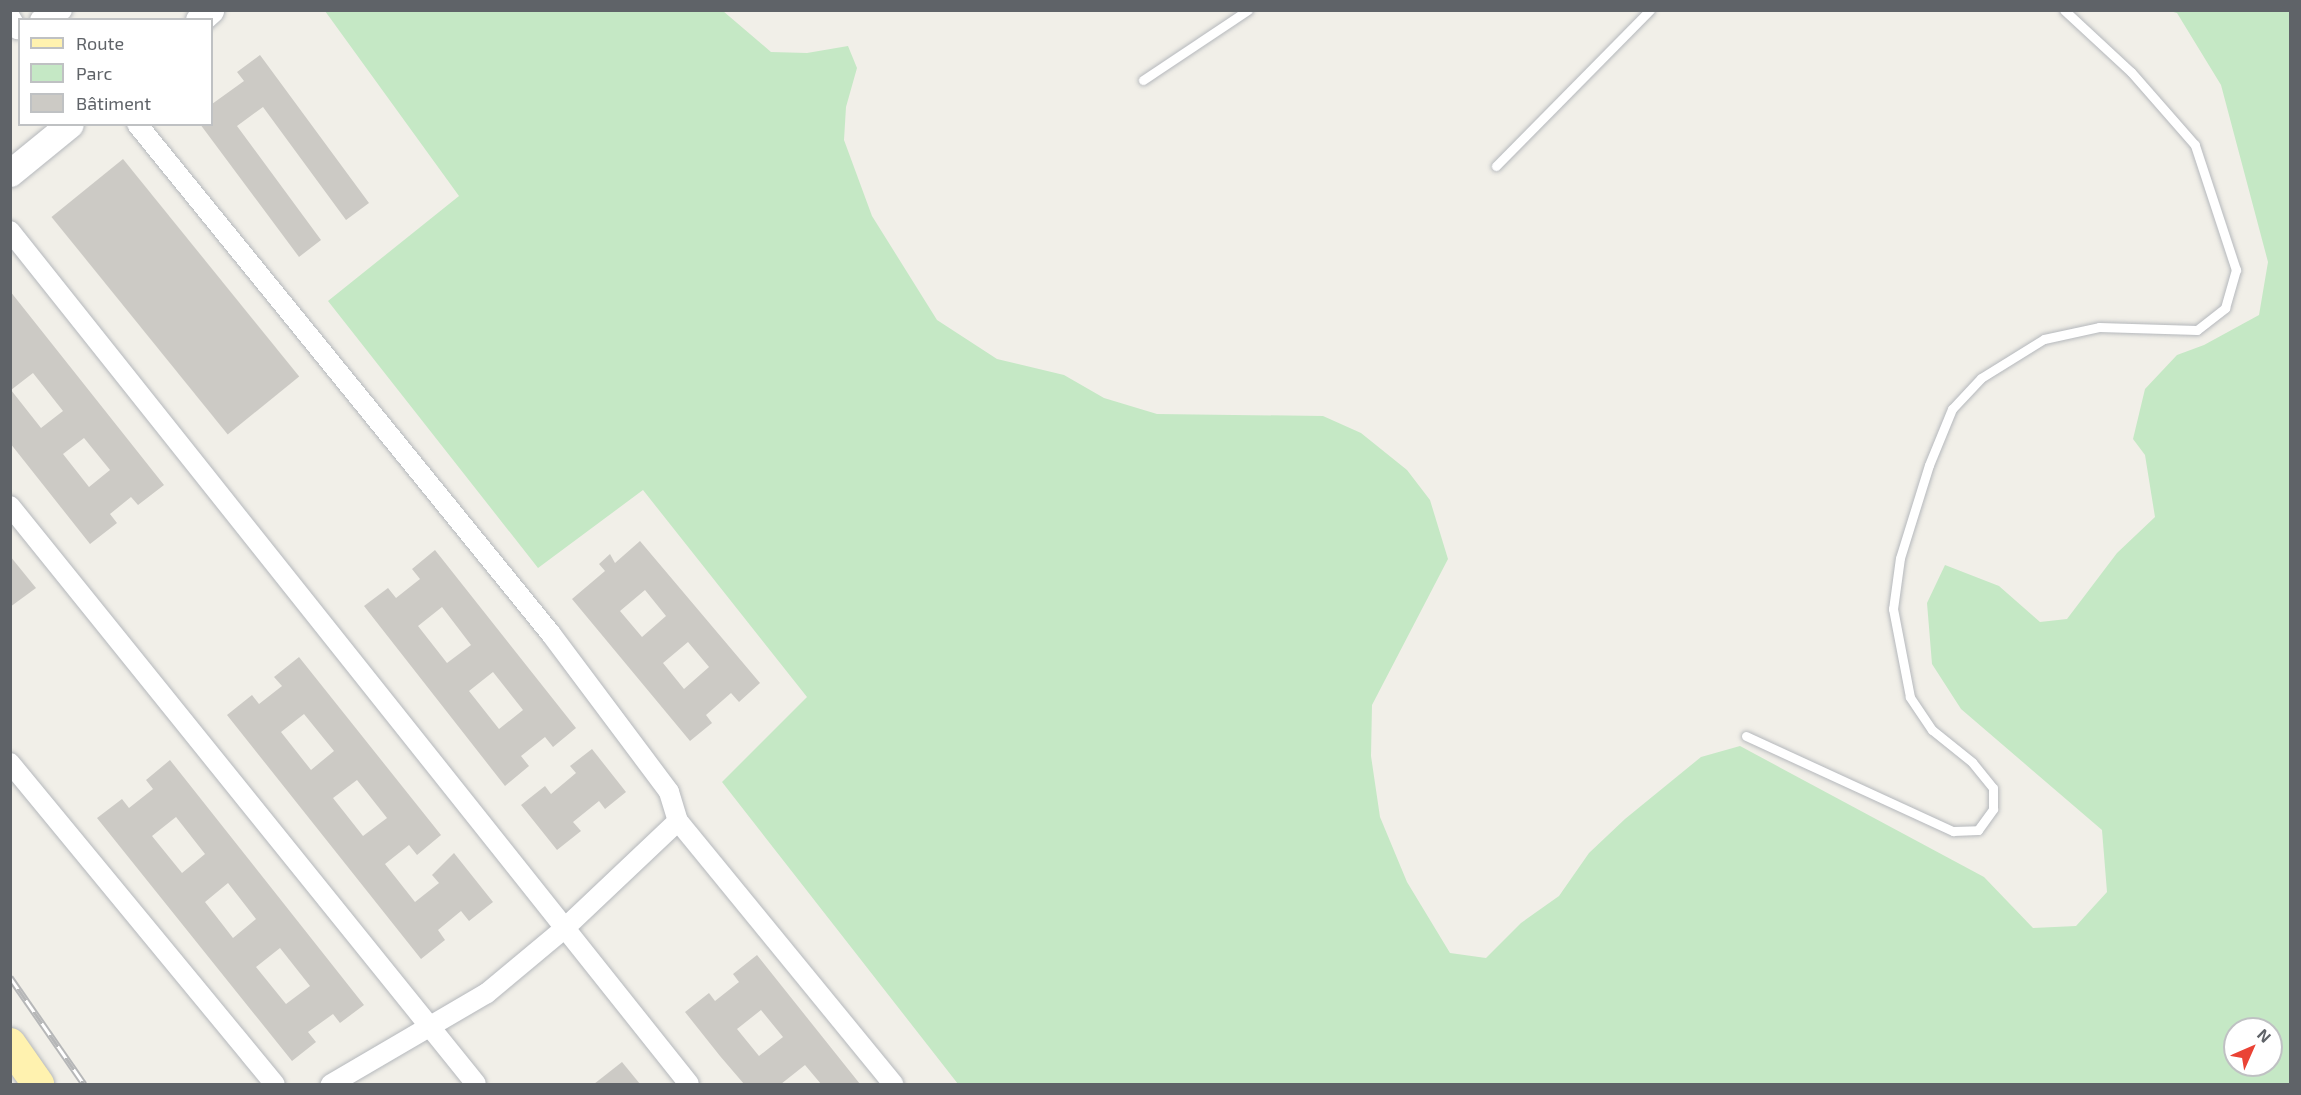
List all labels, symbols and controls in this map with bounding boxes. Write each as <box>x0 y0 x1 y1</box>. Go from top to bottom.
legend <box>18 18 213 126</box>
text: Route <box>76 32 124 54</box>
text: Parc <box>76 62 112 84</box>
text: Bâtiment <box>76 92 151 114</box>
north arrow <box>2223 1017 2283 1077</box>
text: N <box>2254 1025 2275 1046</box>

